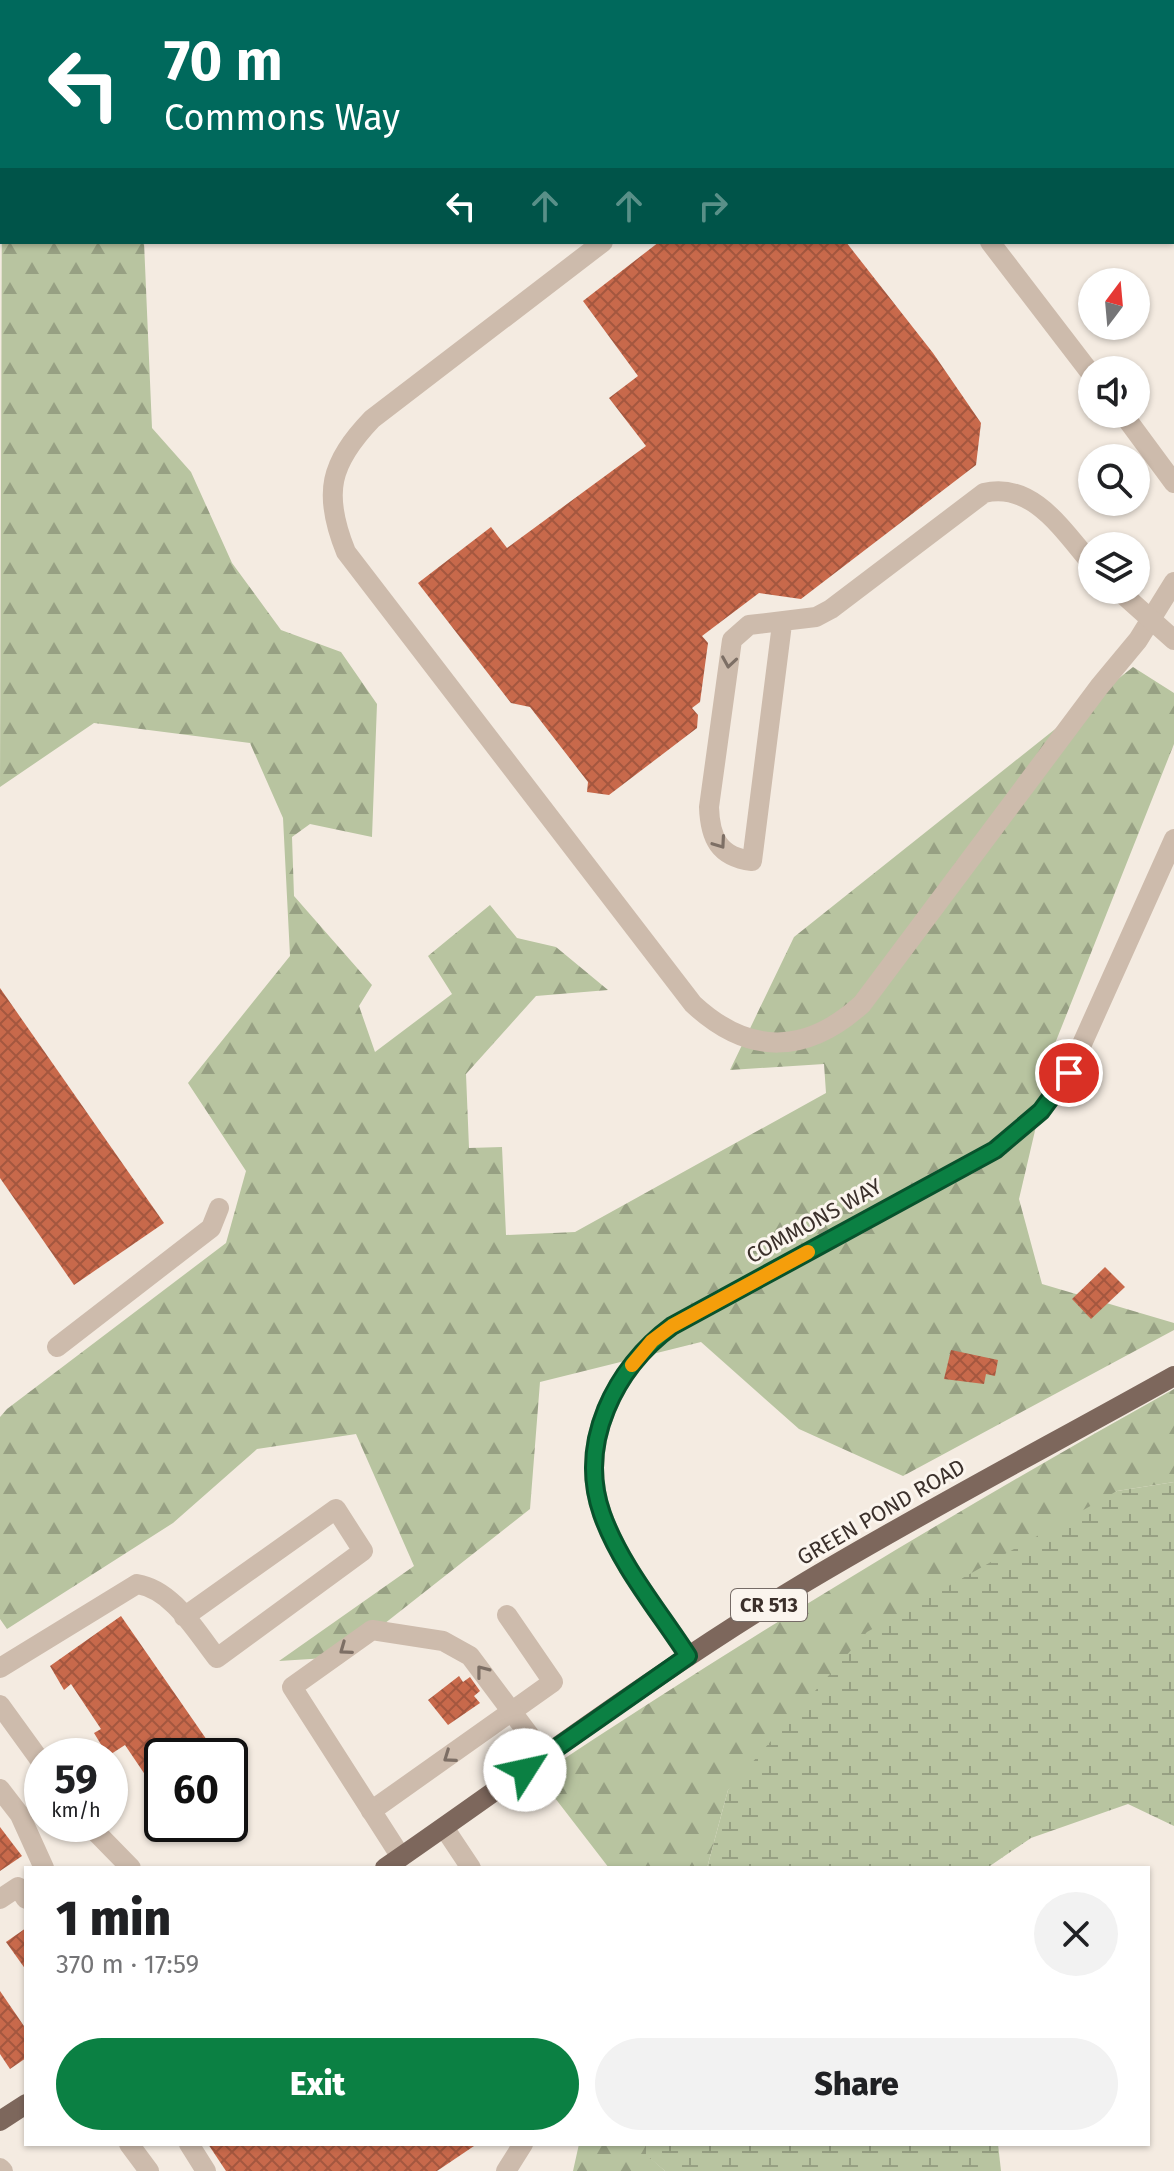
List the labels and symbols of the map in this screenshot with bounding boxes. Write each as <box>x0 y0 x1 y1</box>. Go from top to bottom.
north arrow <box>1078 268 1150 340</box>
one-way arrow <box>721 655 738 669</box>
one-way arrow <box>710 834 725 849</box>
pin <box>1035 1039 1103 1107</box>
street label: COMMONS WAY <box>741 1173 887 1269</box>
street label: GREEN POND ROAD <box>792 1453 970 1571</box>
road number: CR 513 <box>731 1589 807 1621</box>
one-way arrow <box>339 1640 353 1654</box>
one-way arrow <box>477 1665 491 1680</box>
position arrow <box>483 1728 567 1812</box>
speed limit sign: 60 <box>144 1738 248 1842</box>
one-way arrow <box>444 1747 458 1762</box>

